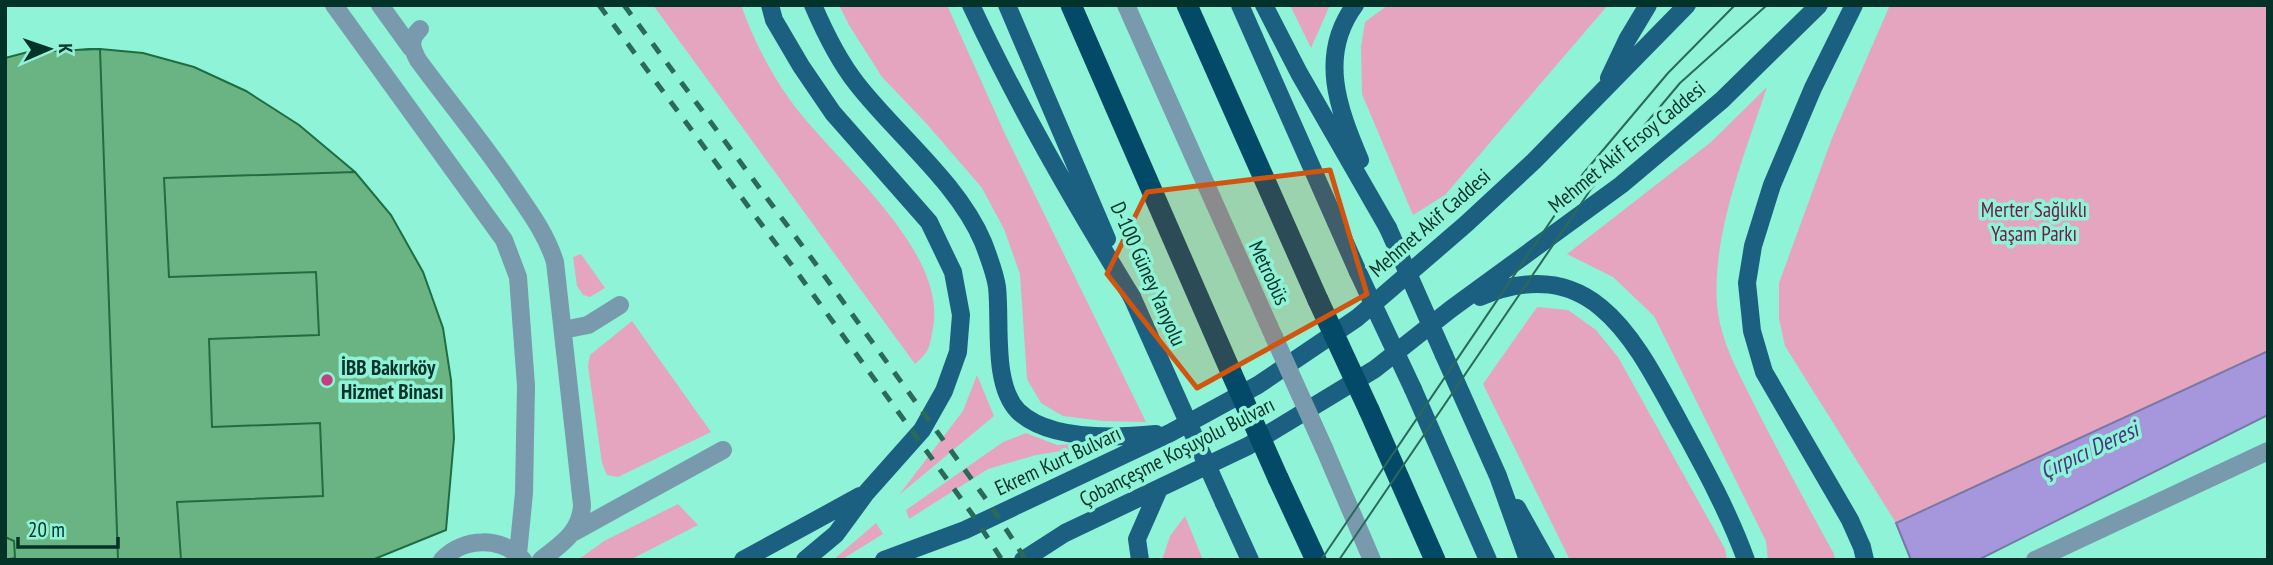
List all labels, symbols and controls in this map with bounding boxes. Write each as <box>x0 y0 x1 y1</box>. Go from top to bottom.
north arrow <box>14 14 84 84</box>
text: K <box>54 43 78 54</box>
street label: Mehmet Akif Ersoy Caddesi <box>1543 75 1711 218</box>
street label: Mehmet Akif Caddesi <box>1363 163 1496 283</box>
park label: Merter Sağlıklı Yaşam Parkı <box>1981 196 2087 247</box>
street label: D-100 Güney Yanyolu <box>1105 197 1192 350</box>
street label: Metrobüs <box>1243 236 1296 309</box>
place label: İBB Bakırköy Hizmet Binası <box>341 354 443 405</box>
marker: İBB Bakırköy Hizmet Binası <box>319 372 335 388</box>
street label: Çobançeşme Koşuyolu Bulvarı <box>1075 391 1279 513</box>
water label: Çırpıcı Deresi <box>2035 413 2145 485</box>
street label: Ekrem Kurt Bulvarı <box>990 420 1125 502</box>
scale bar <box>18 505 117 550</box>
text: 20 m <box>28 516 65 543</box>

